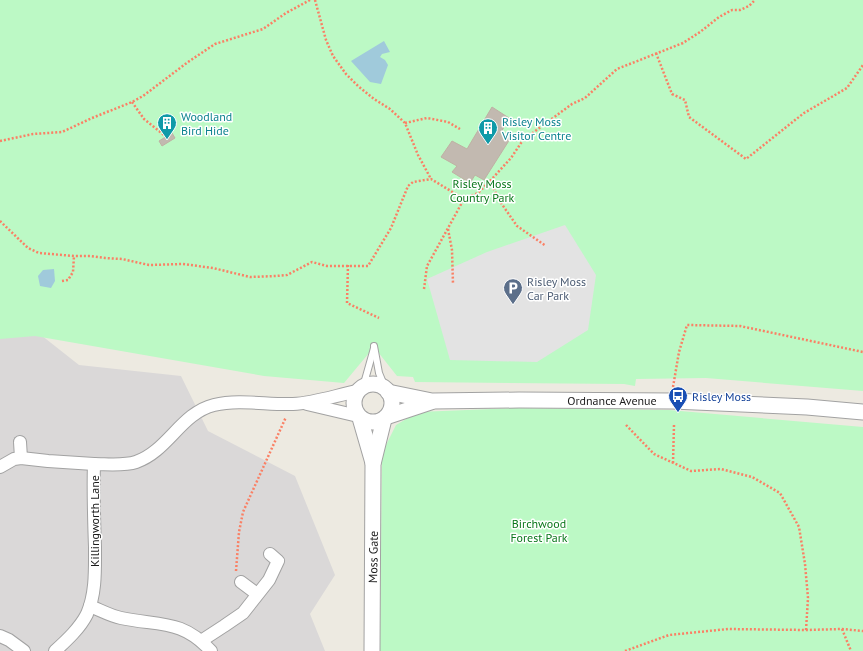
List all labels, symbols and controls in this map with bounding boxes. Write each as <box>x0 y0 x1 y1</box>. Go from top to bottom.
place label: Woodland Bird Hide <box>181 109 232 138</box>
building icon: Woodland Bird Hide <box>156 112 178 140</box>
place label: Risley Moss Visitor Centre <box>501 114 571 143</box>
building icon: Risley Moss Visitor Centre <box>477 117 499 145</box>
park label: Risley Moss Country Park <box>450 176 514 205</box>
place label: Risley Moss Car Park <box>527 274 586 303</box>
parking icon: Risley Moss Car Park <box>502 277 524 305</box>
bus stop icon: Risley Moss <box>667 385 689 413</box>
place label: Risley Moss <box>692 389 751 404</box>
street label: Ordnance Avenue <box>567 393 657 408</box>
street label: Killingworth Lane <box>87 475 102 567</box>
park label: Birchwood Forest Park <box>510 516 568 545</box>
street label: Moss Gate <box>365 531 381 583</box>

